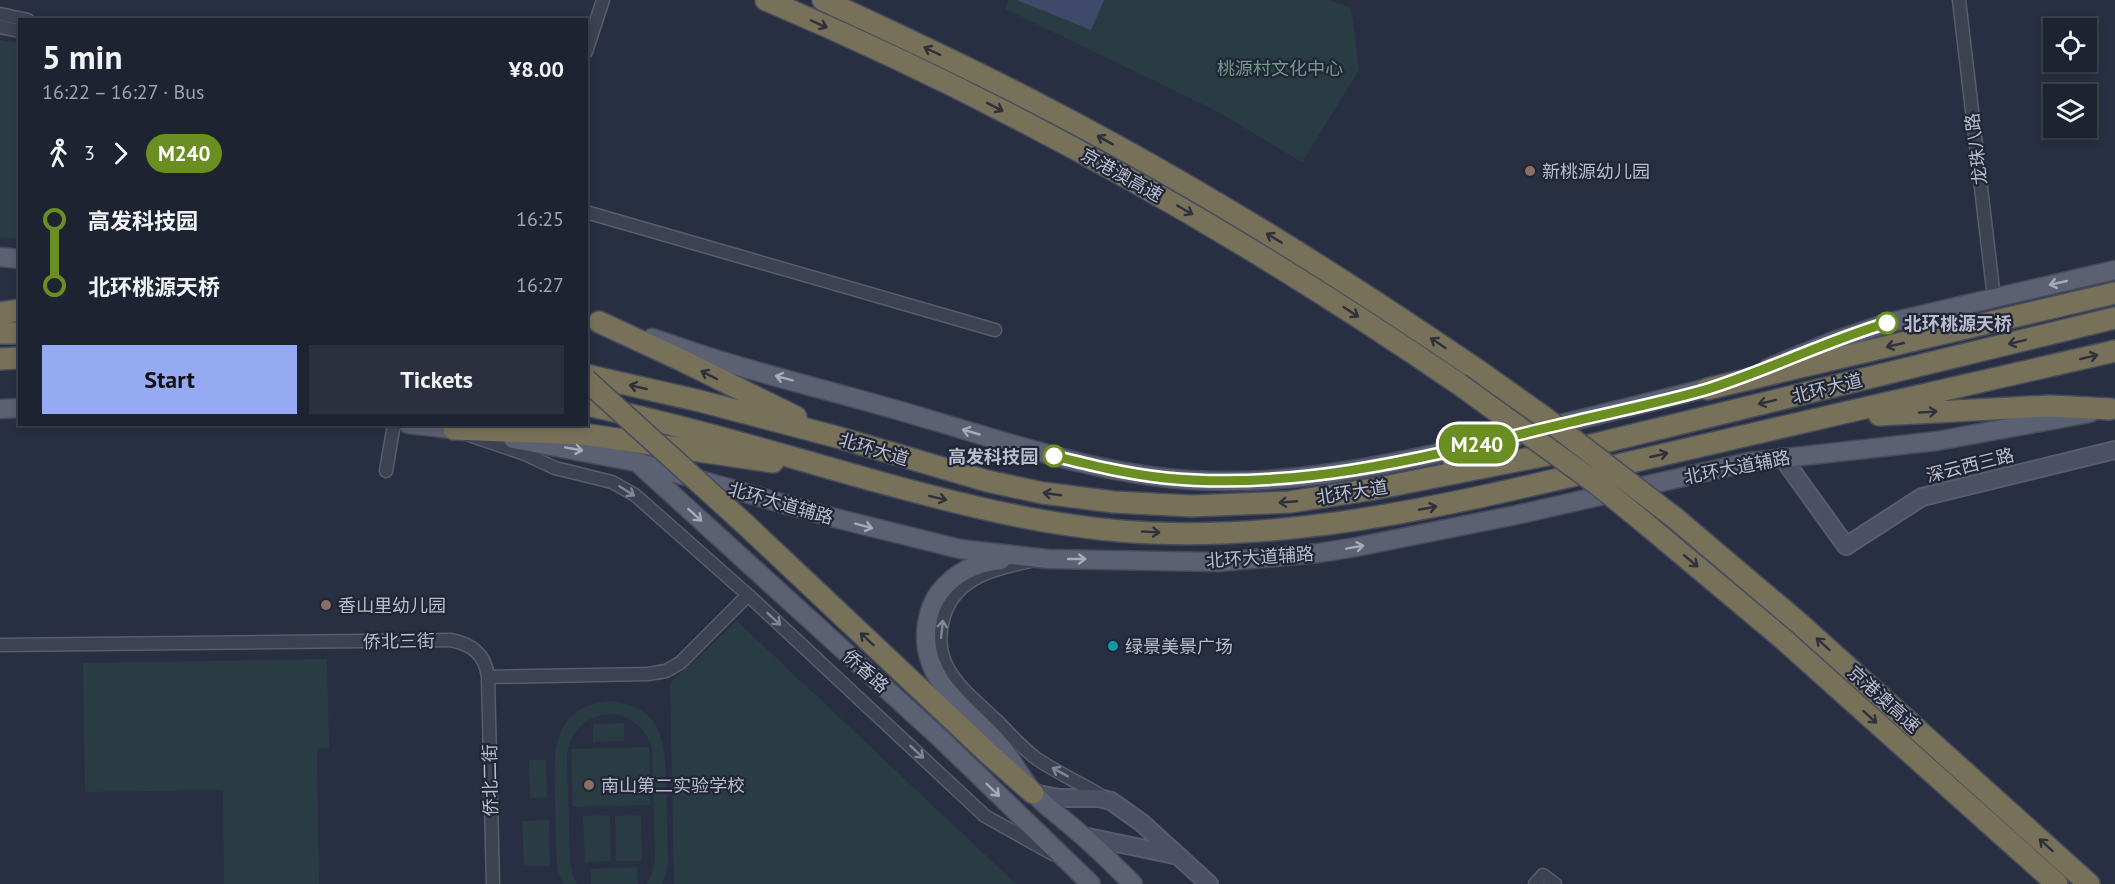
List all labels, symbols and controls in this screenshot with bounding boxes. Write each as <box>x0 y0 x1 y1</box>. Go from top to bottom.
one-way arrow <box>810 18 828 30</box>
map controls <box>2043 18 2097 138</box>
button: locate <box>2043 18 2097 72</box>
text: 5 min <box>42 35 123 78</box>
one-way arrow <box>923 45 941 57</box>
text: ¥8.00 <box>509 55 564 83</box>
park label: 桃源村文化中心 <box>1217 57 1343 80</box>
text: 16:22 – 16:27 · Bus <box>42 79 204 105</box>
button: layers <box>2043 84 2097 138</box>
one-way arrow <box>986 102 1004 114</box>
street label: 龙珠八路 <box>1960 112 1992 186</box>
one-way arrow <box>1097 134 1115 145</box>
icon: walk <box>42 137 75 170</box>
icon: forward <box>104 137 137 170</box>
text: 3 <box>84 140 95 166</box>
text: M240 <box>158 140 210 167</box>
street label: 京港澳高速 <box>1077 143 1167 207</box>
place label: 新桃源幼儿园 <box>1542 160 1650 183</box>
marker: 新桃源幼儿园 <box>1523 164 1537 178</box>
one-way arrow <box>1176 204 1193 216</box>
text: 16:25 <box>516 206 564 232</box>
text: 高发科技园 <box>88 207 198 235</box>
one-way arrow <box>1266 231 1283 243</box>
text: 16:27 <box>516 272 564 298</box>
text: 北环桃源天桥 <box>88 273 220 301</box>
one-way arrow <box>2049 278 2068 290</box>
one-way arrow <box>1343 306 1359 318</box>
marker: 北环桃源天桥 <box>1876 312 1898 334</box>
place label: 北环桃源天桥 <box>1904 312 2012 335</box>
one-way arrow <box>2008 336 2027 348</box>
one-way arrow <box>1430 337 1447 349</box>
one-way arrow <box>1885 339 1904 351</box>
button: Start <box>42 345 297 414</box>
button: Tickets <box>309 345 564 414</box>
one-way arrow <box>2079 350 2098 362</box>
street label: 北环大道 <box>1789 368 1865 408</box>
one-way arrow <box>701 369 718 381</box>
one-way arrow <box>775 372 794 383</box>
one-way arrow <box>629 380 648 392</box>
one-way arrow <box>1757 397 1776 409</box>
one-way arrow <box>1918 407 1938 418</box>
line badge: M240 <box>1435 424 1519 464</box>
one-way arrow <box>962 425 981 437</box>
street label: 北环大道 <box>836 427 912 471</box>
text: M240 <box>1451 431 1503 458</box>
street label: 深云西三路 <box>1924 443 2016 487</box>
one-way arrow <box>564 444 584 455</box>
place label: 高发科技园 <box>948 445 1038 468</box>
marker: 高发科技园 <box>1043 445 1065 467</box>
street label: 北环大道辅路 <box>1682 445 1792 489</box>
one-way arrow <box>1649 449 1668 461</box>
street label: 北环大道 <box>1315 475 1389 509</box>
street label: 北环大道辅路 <box>726 477 836 529</box>
one-way arrow <box>618 485 635 497</box>
one-way arrow <box>1042 488 1062 499</box>
one-way arrow <box>928 492 947 504</box>
one-way arrow <box>1279 497 1299 508</box>
one-way arrow <box>1417 502 1437 513</box>
one-way arrow <box>687 508 702 522</box>
one-way arrow <box>854 521 873 532</box>
one-way arrow <box>1140 527 1160 538</box>
street label: 北环大道辅路 <box>1205 542 1315 572</box>
one-way arrow <box>1344 542 1364 553</box>
one-way arrow <box>1066 553 1086 565</box>
one-way arrow <box>1683 555 1699 568</box>
place label: 香山里幼儿园 <box>338 594 446 617</box>
marker: 香山里幼儿园 <box>319 598 333 612</box>
one-way arrow <box>766 612 781 627</box>
one-way arrow <box>937 620 948 640</box>
street label: 侨北三街 <box>363 629 435 653</box>
one-way arrow <box>860 632 875 646</box>
place label: 绿景美景广场 <box>1125 635 1233 658</box>
one-way arrow <box>1816 637 1831 651</box>
marker: 绿景美景广场 <box>1106 639 1120 653</box>
street label: 侨香路 <box>838 644 894 698</box>
street label: 京港澳高速 <box>1843 660 1925 738</box>
one-way arrow <box>1862 710 1877 724</box>
street label: 侨北二街 <box>478 744 502 816</box>
one-way arrow <box>909 745 924 759</box>
one-way arrow <box>1052 766 1070 777</box>
place label: 南山第二实验学校 <box>601 774 745 797</box>
marker: 南山第二实验学校 <box>582 778 596 792</box>
one-way arrow <box>985 782 1000 796</box>
one-way arrow <box>2039 838 2054 852</box>

